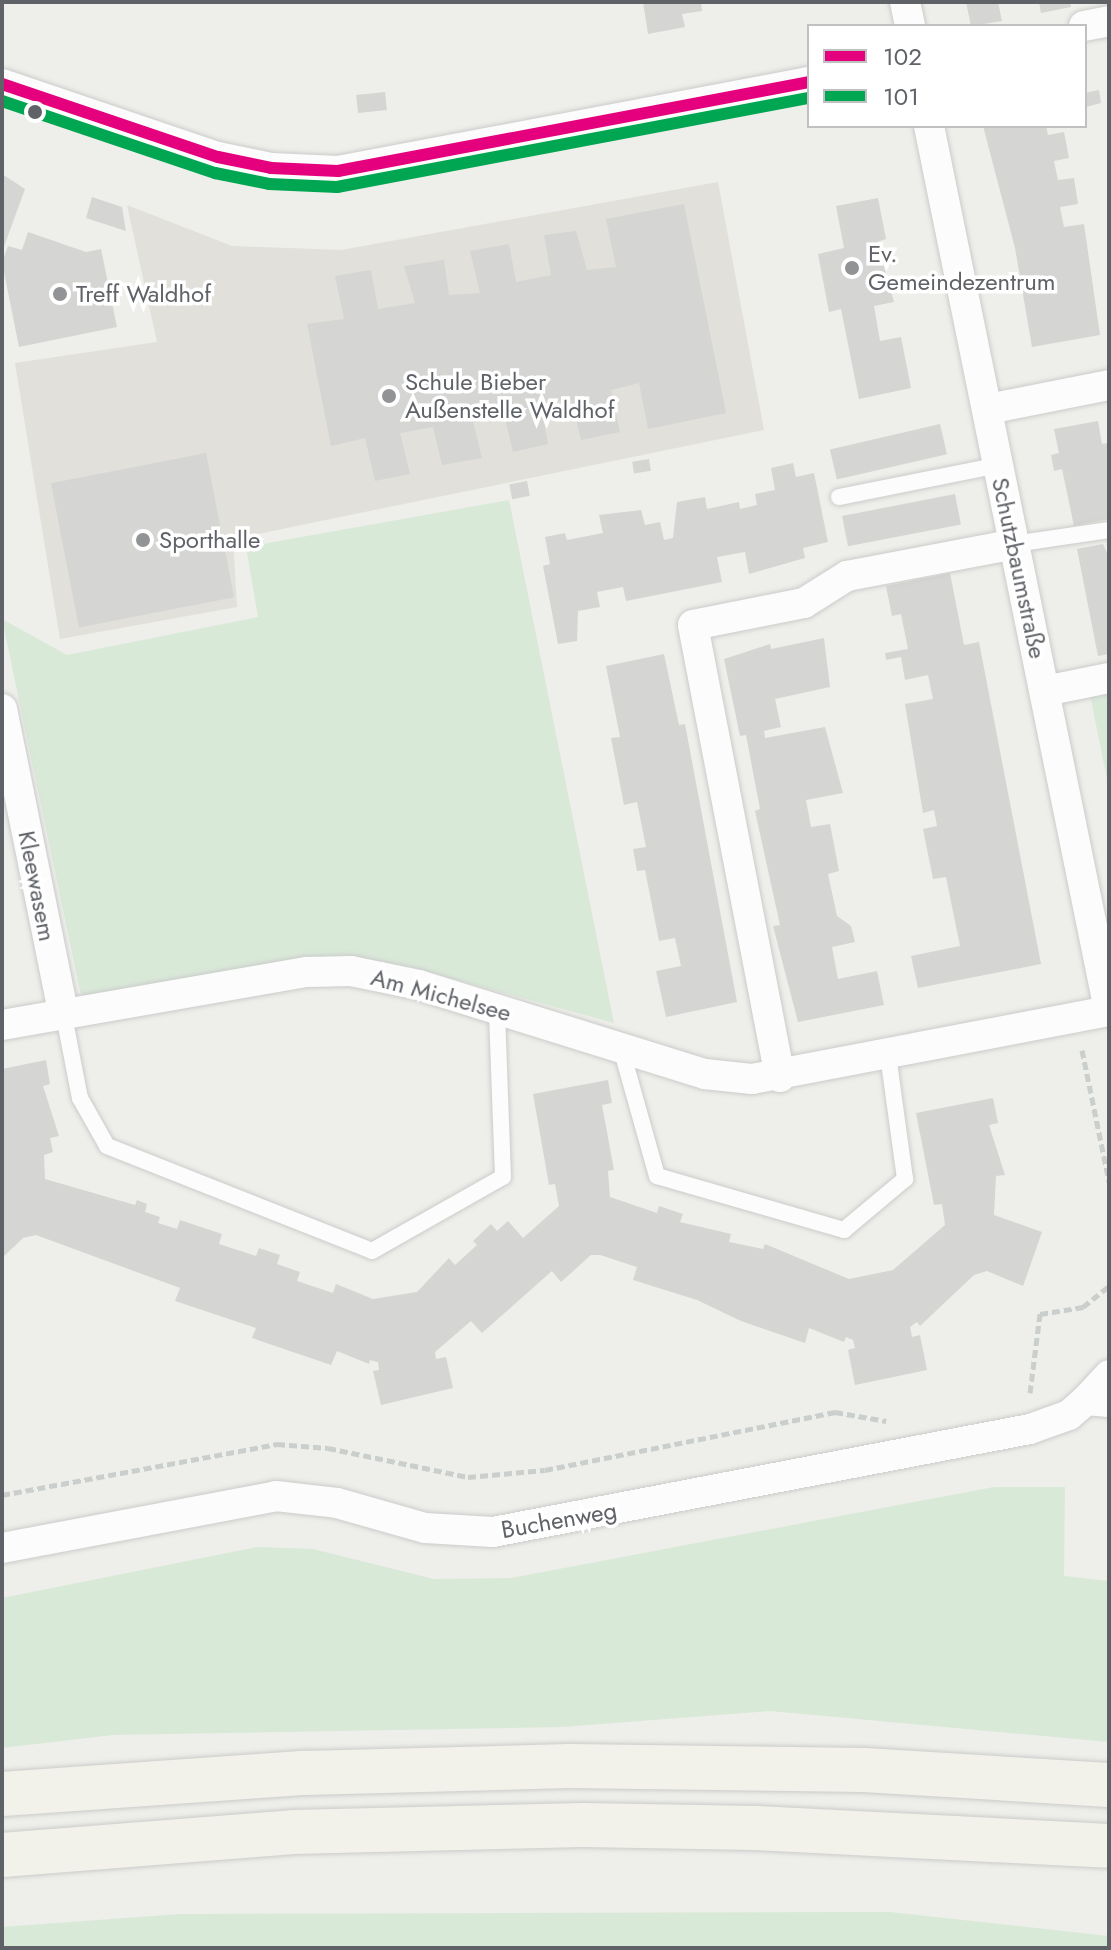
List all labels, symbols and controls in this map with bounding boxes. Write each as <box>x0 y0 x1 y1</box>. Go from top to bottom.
legend <box>807 24 1087 128</box>
text: 102 <box>883 39 922 74</box>
text: 101 <box>883 79 919 114</box>
unlabelled marker <box>27 104 43 120</box>
place label: Ev. Gemeindezentrum <box>868 240 1056 296</box>
marker: Ev. Gemeindezentrum <box>843 259 861 277</box>
place label: Treff Waldhof <box>76 280 211 308</box>
marker: Treff Waldhof <box>51 285 69 303</box>
place label: Schule Bieber Außenstelle Waldhof <box>405 368 615 424</box>
marker: Schule Bieber Außenstelle Waldhof <box>380 387 398 405</box>
street label: Schutzbaumstraße <box>986 475 1052 661</box>
place label: Sporthalle <box>159 526 260 554</box>
marker: Sporthalle <box>134 531 152 549</box>
street label: Kleewasem <box>12 828 62 944</box>
street label: Am Michelsee <box>368 962 514 1028</box>
street label: Buchenweg <box>499 1496 619 1544</box>

